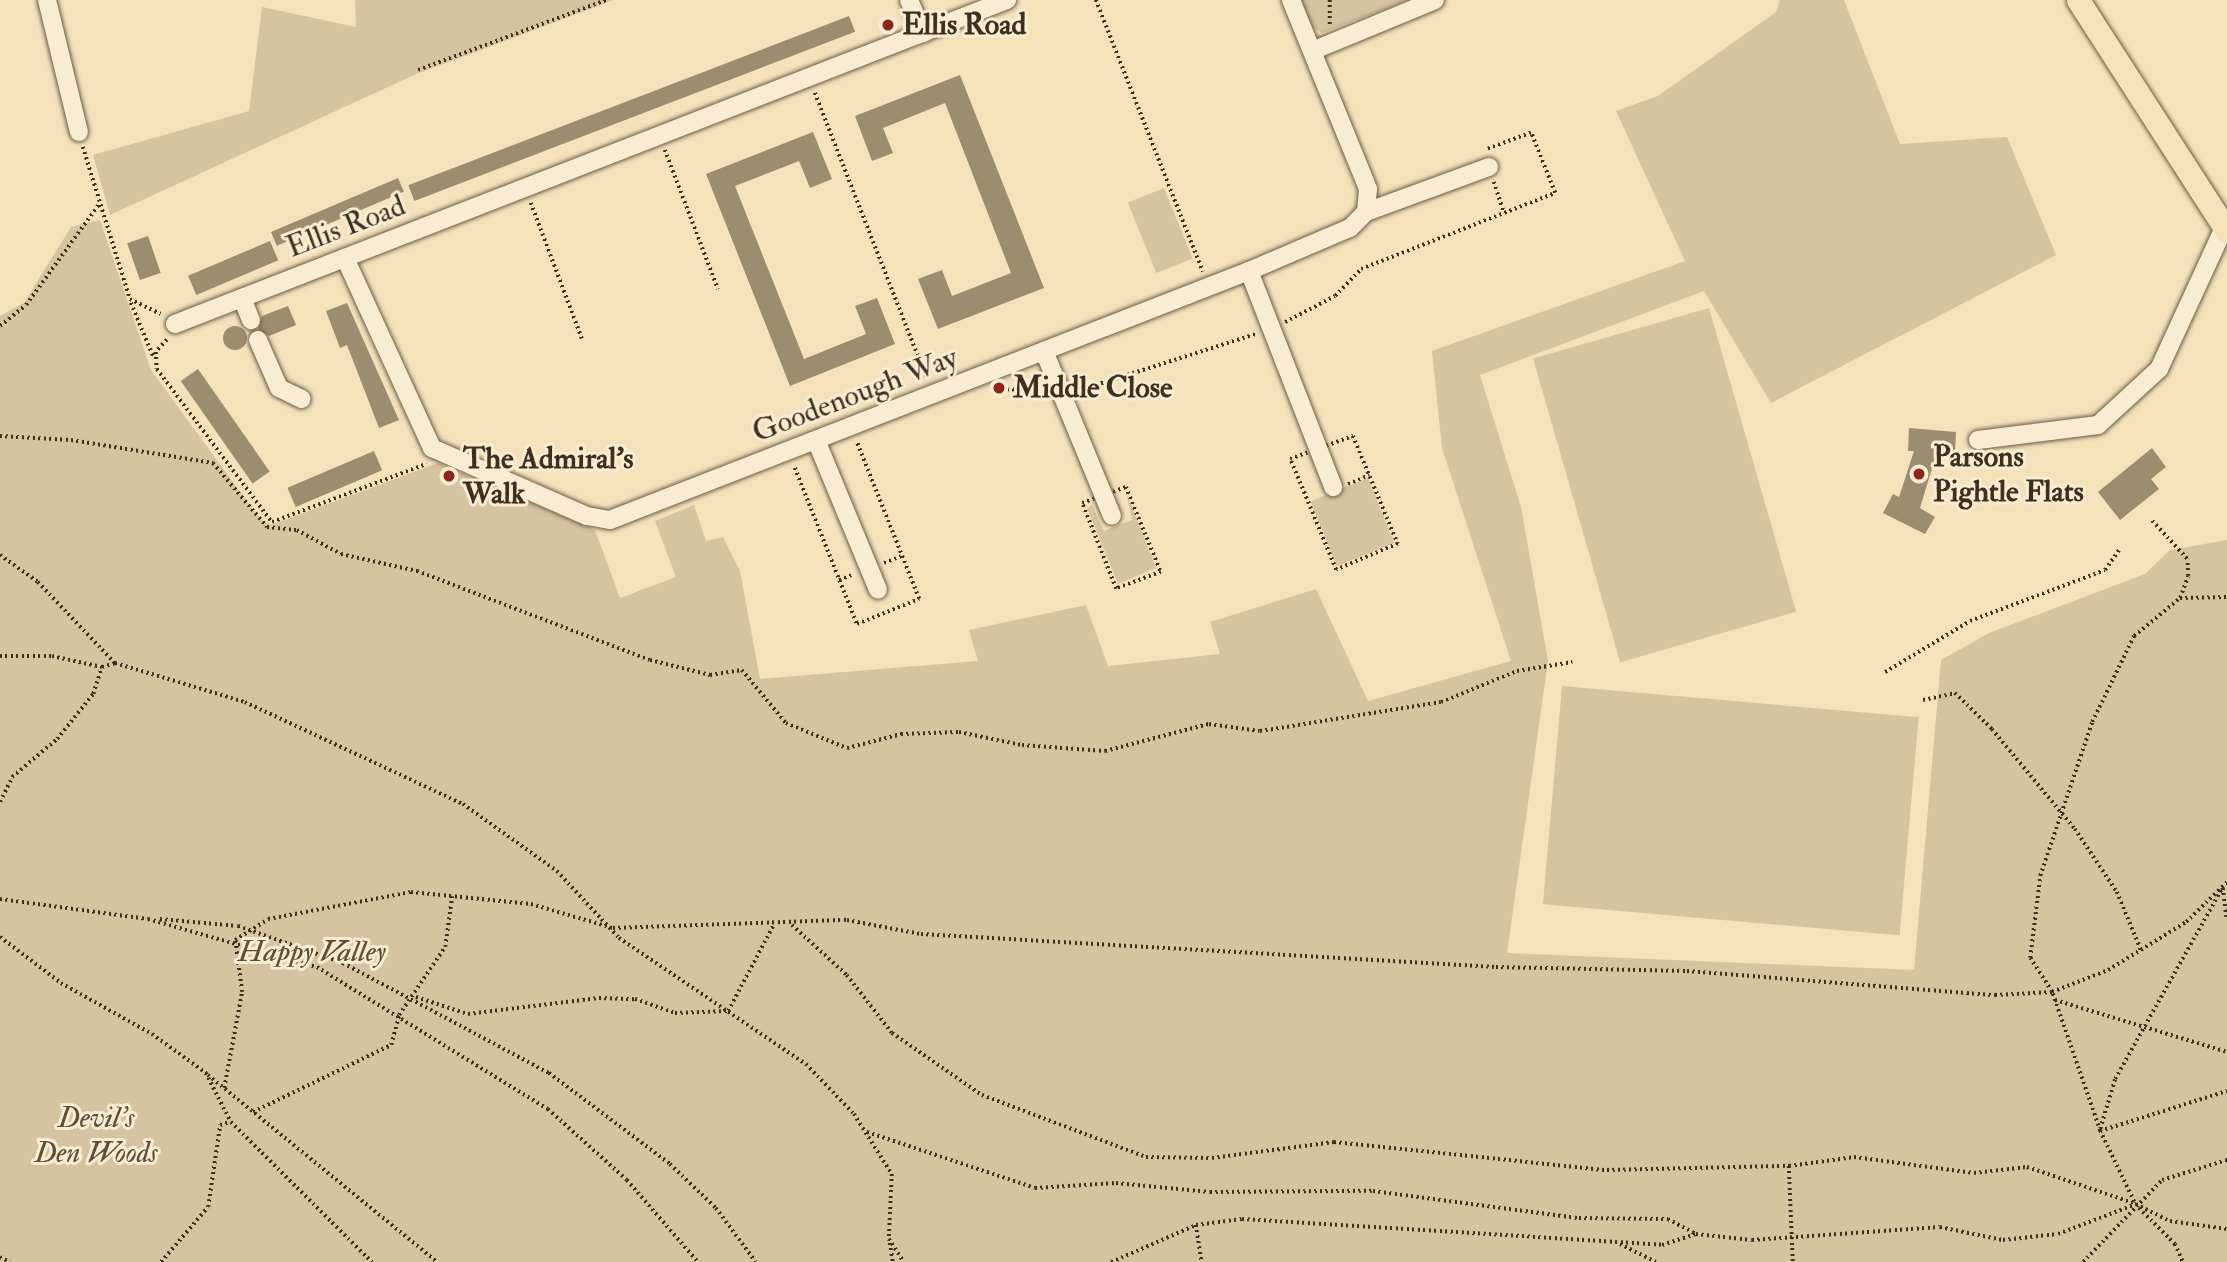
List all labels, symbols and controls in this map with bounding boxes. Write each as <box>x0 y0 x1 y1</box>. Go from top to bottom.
place label: Ellis Road <box>902 7 1026 43</box>
marker: Ellis Road <box>880 17 896 33</box>
street label: Ellis Road <box>282 188 410 266</box>
street label: Goodenough Way <box>747 339 963 451</box>
place label: Middle Close <box>1013 370 1173 406</box>
marker: Middle Close <box>991 380 1007 396</box>
place label: Parsons Pightle Flats <box>1933 439 2084 510</box>
place label: The Admiral's Walk <box>463 441 634 512</box>
marker: Parsons Pightle Flats <box>1911 466 1927 482</box>
marker: The Admiral's Walk <box>441 468 457 484</box>
park label: Happy Valley <box>238 934 386 970</box>
park label: Devil's Den Woods <box>34 1100 158 1170</box>

